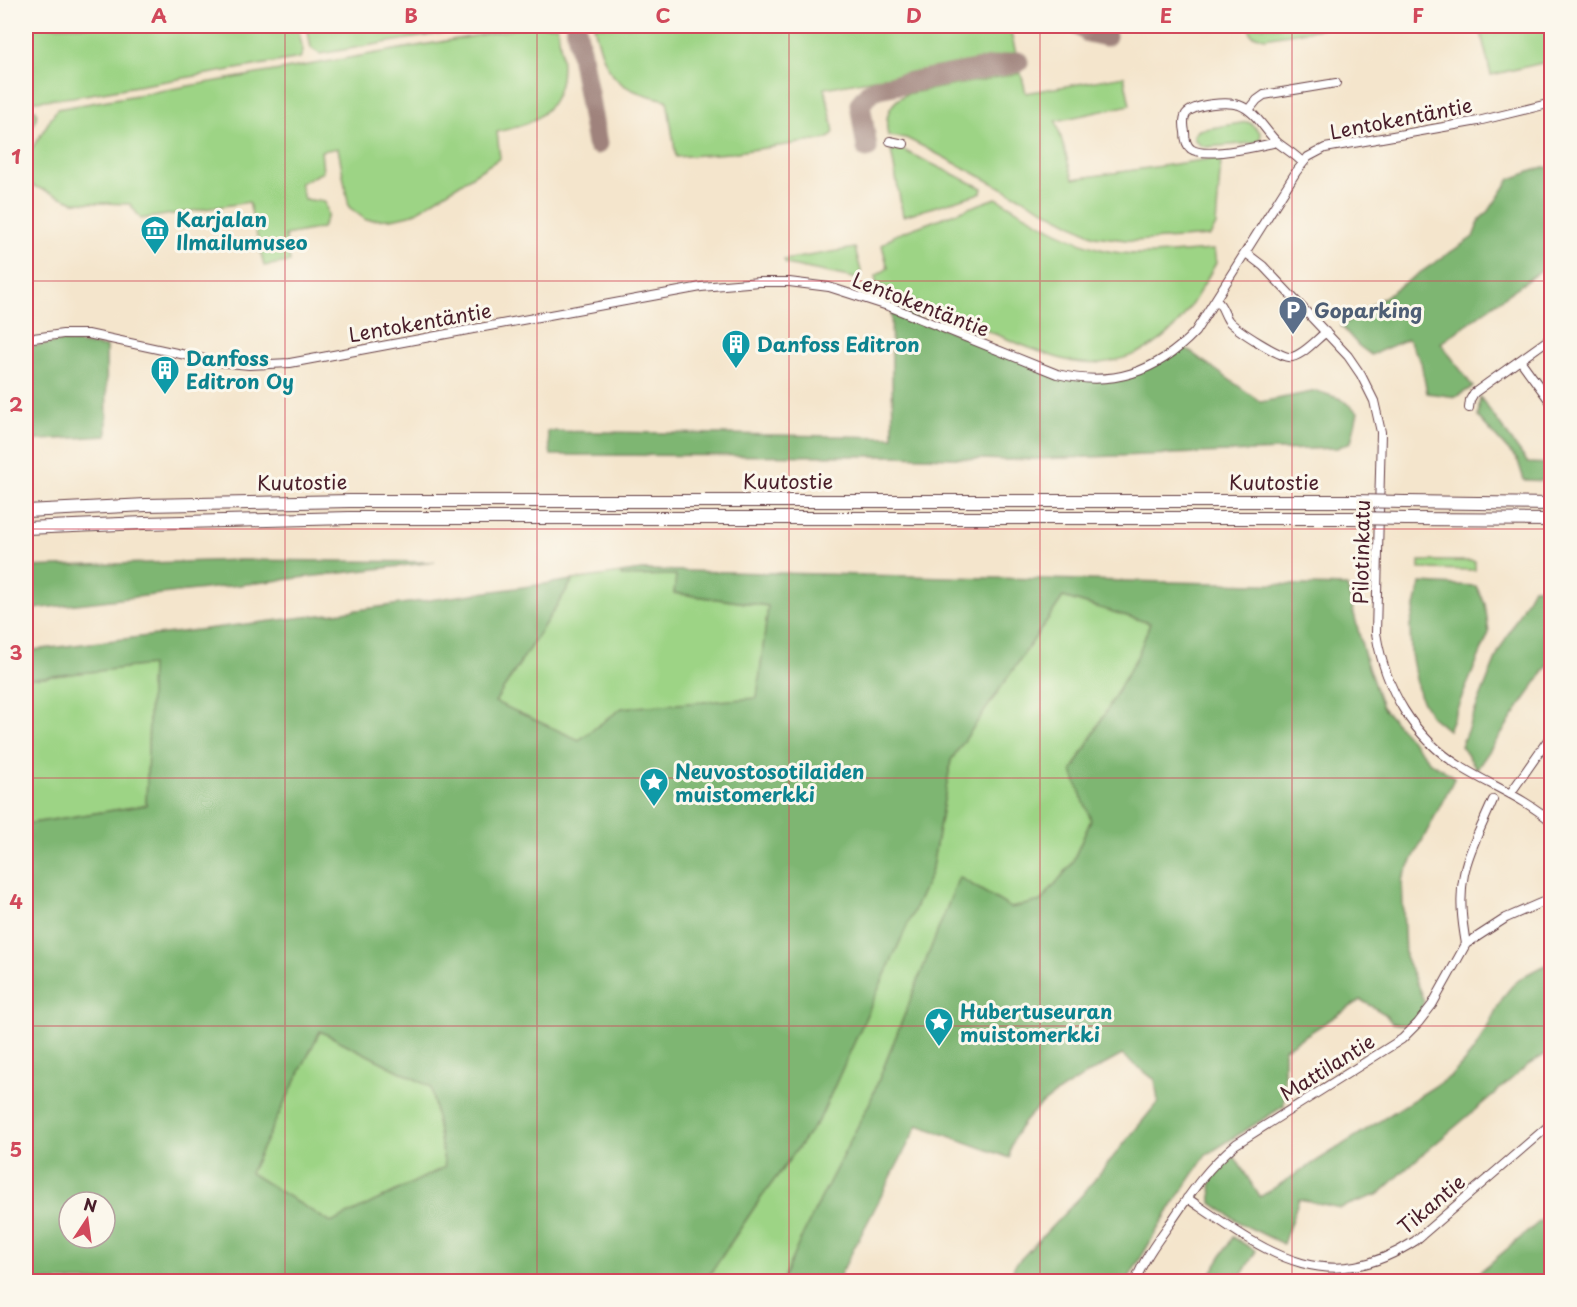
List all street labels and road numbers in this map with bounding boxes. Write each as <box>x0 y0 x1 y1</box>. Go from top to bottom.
street label: Lentokentäntie <box>1327 89 1475 147</box>
street label: Lentokentäntie <box>848 264 994 344</box>
street label: Lentokentäntie <box>346 295 494 349</box>
street label: Kuutostie <box>257 466 347 498</box>
street label: Kuutostie <box>743 466 833 496</box>
street label: Kuutostie <box>1229 467 1319 497</box>
street label: Pilotinkatu <box>1345 499 1377 605</box>
street label: Mattilantie <box>1274 1026 1380 1108</box>
street label: Tikantie <box>1391 1167 1471 1241</box>

